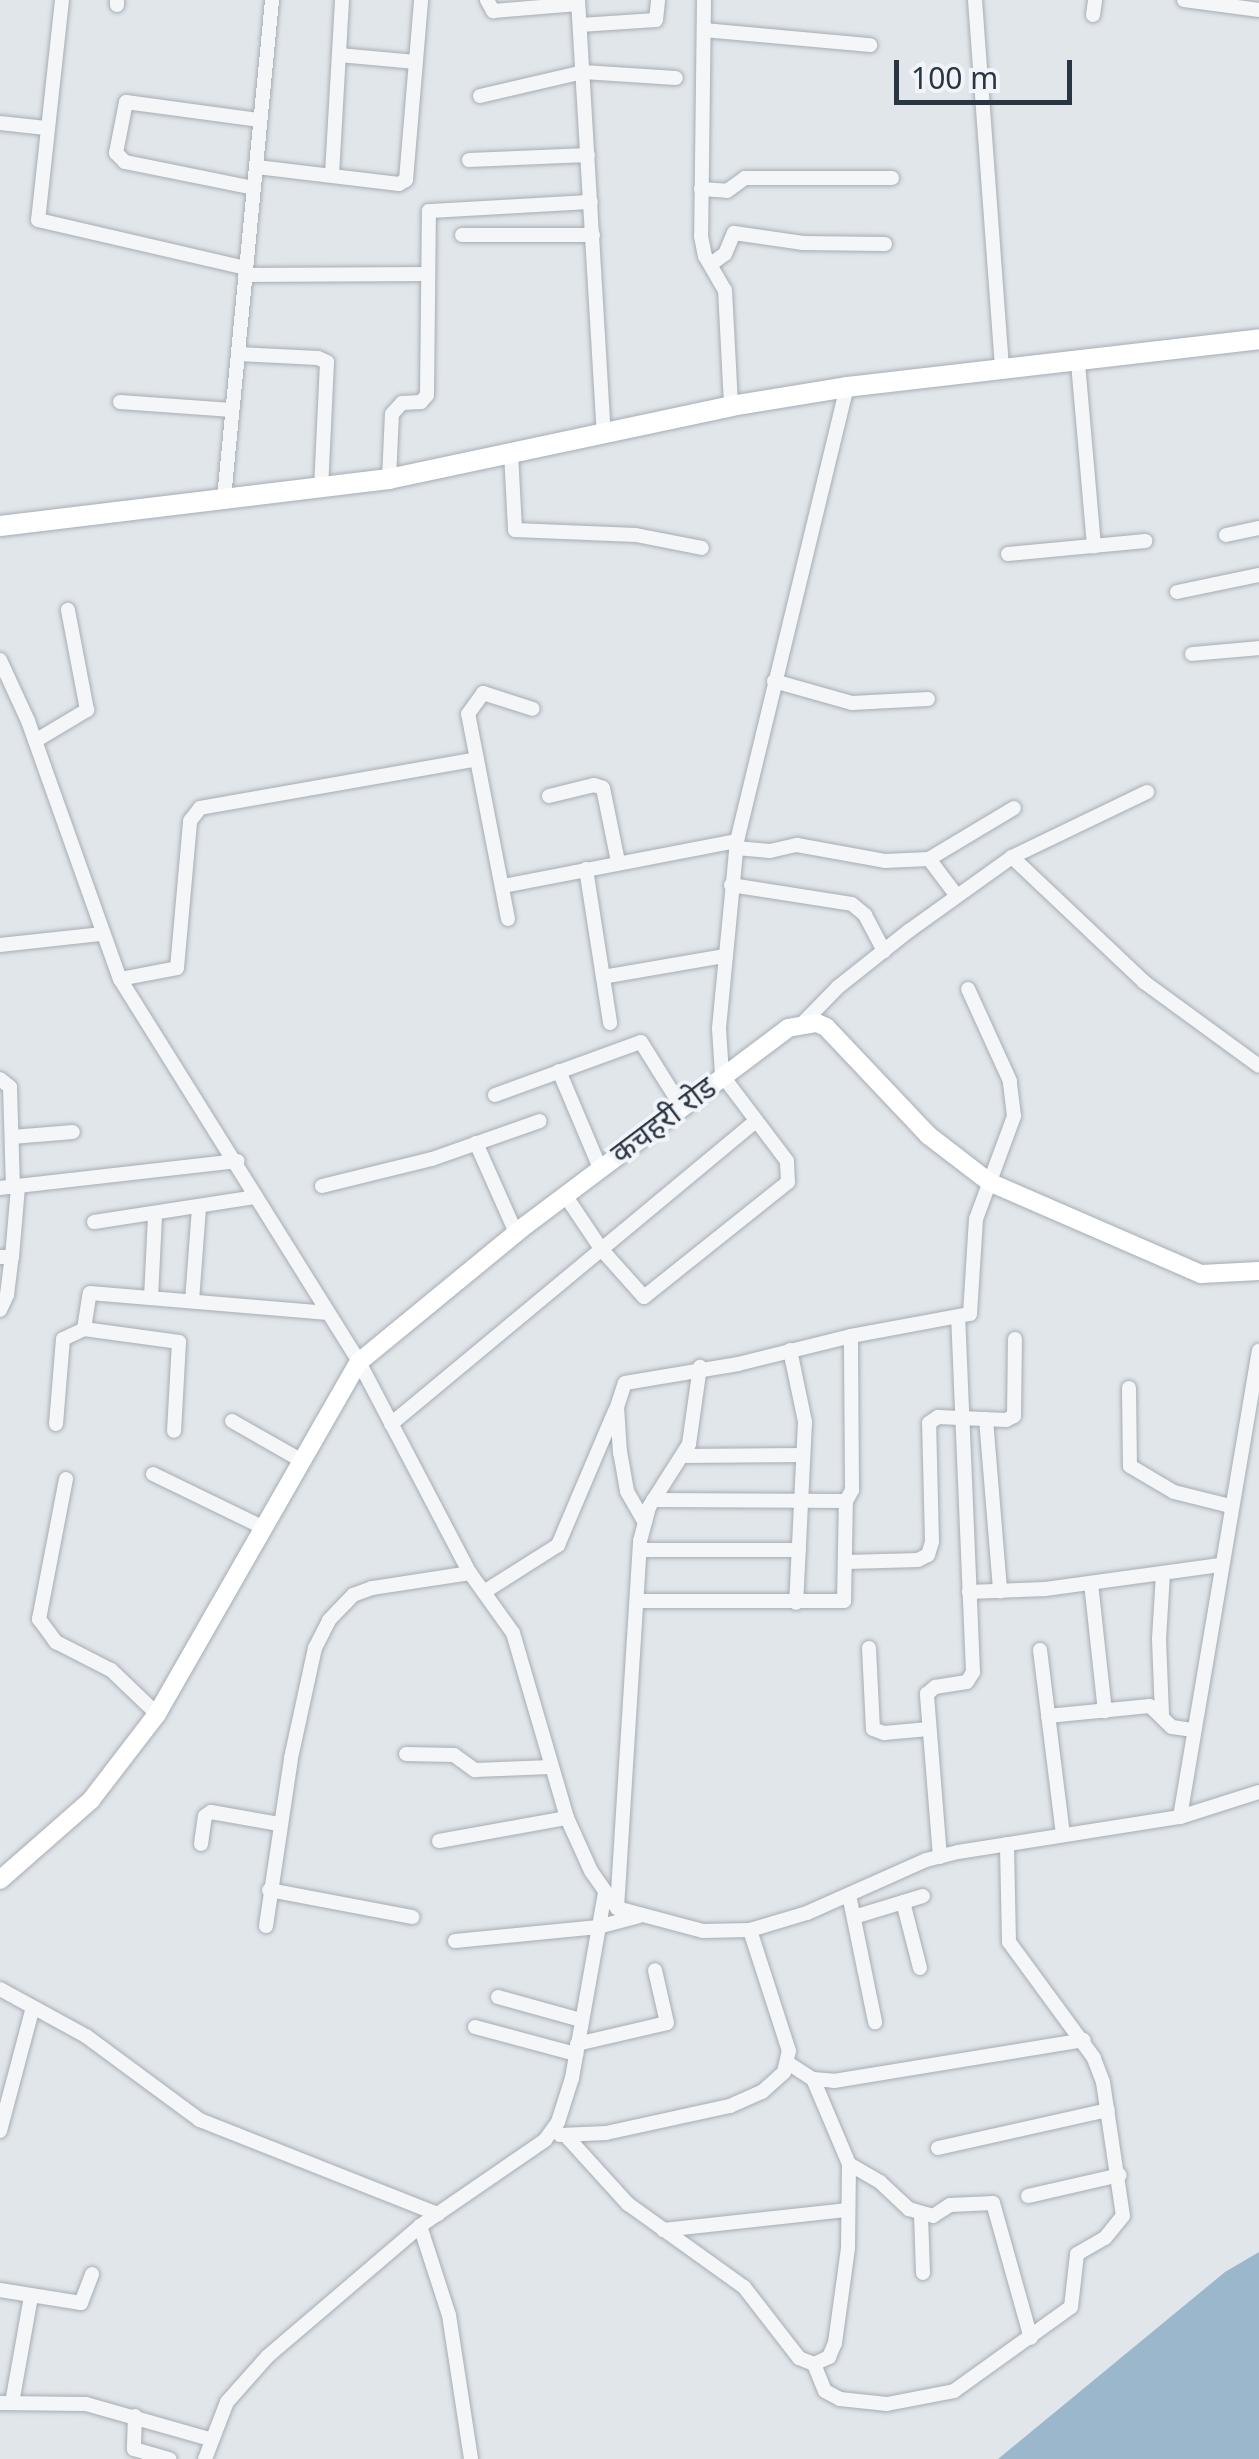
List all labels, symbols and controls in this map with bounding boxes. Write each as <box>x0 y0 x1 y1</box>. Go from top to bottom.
scale bar <box>899 40 1076 102</box>
text: 100 m <box>911 57 998 98</box>
street label: कचहरी रोड <box>603 1069 723 1171</box>

